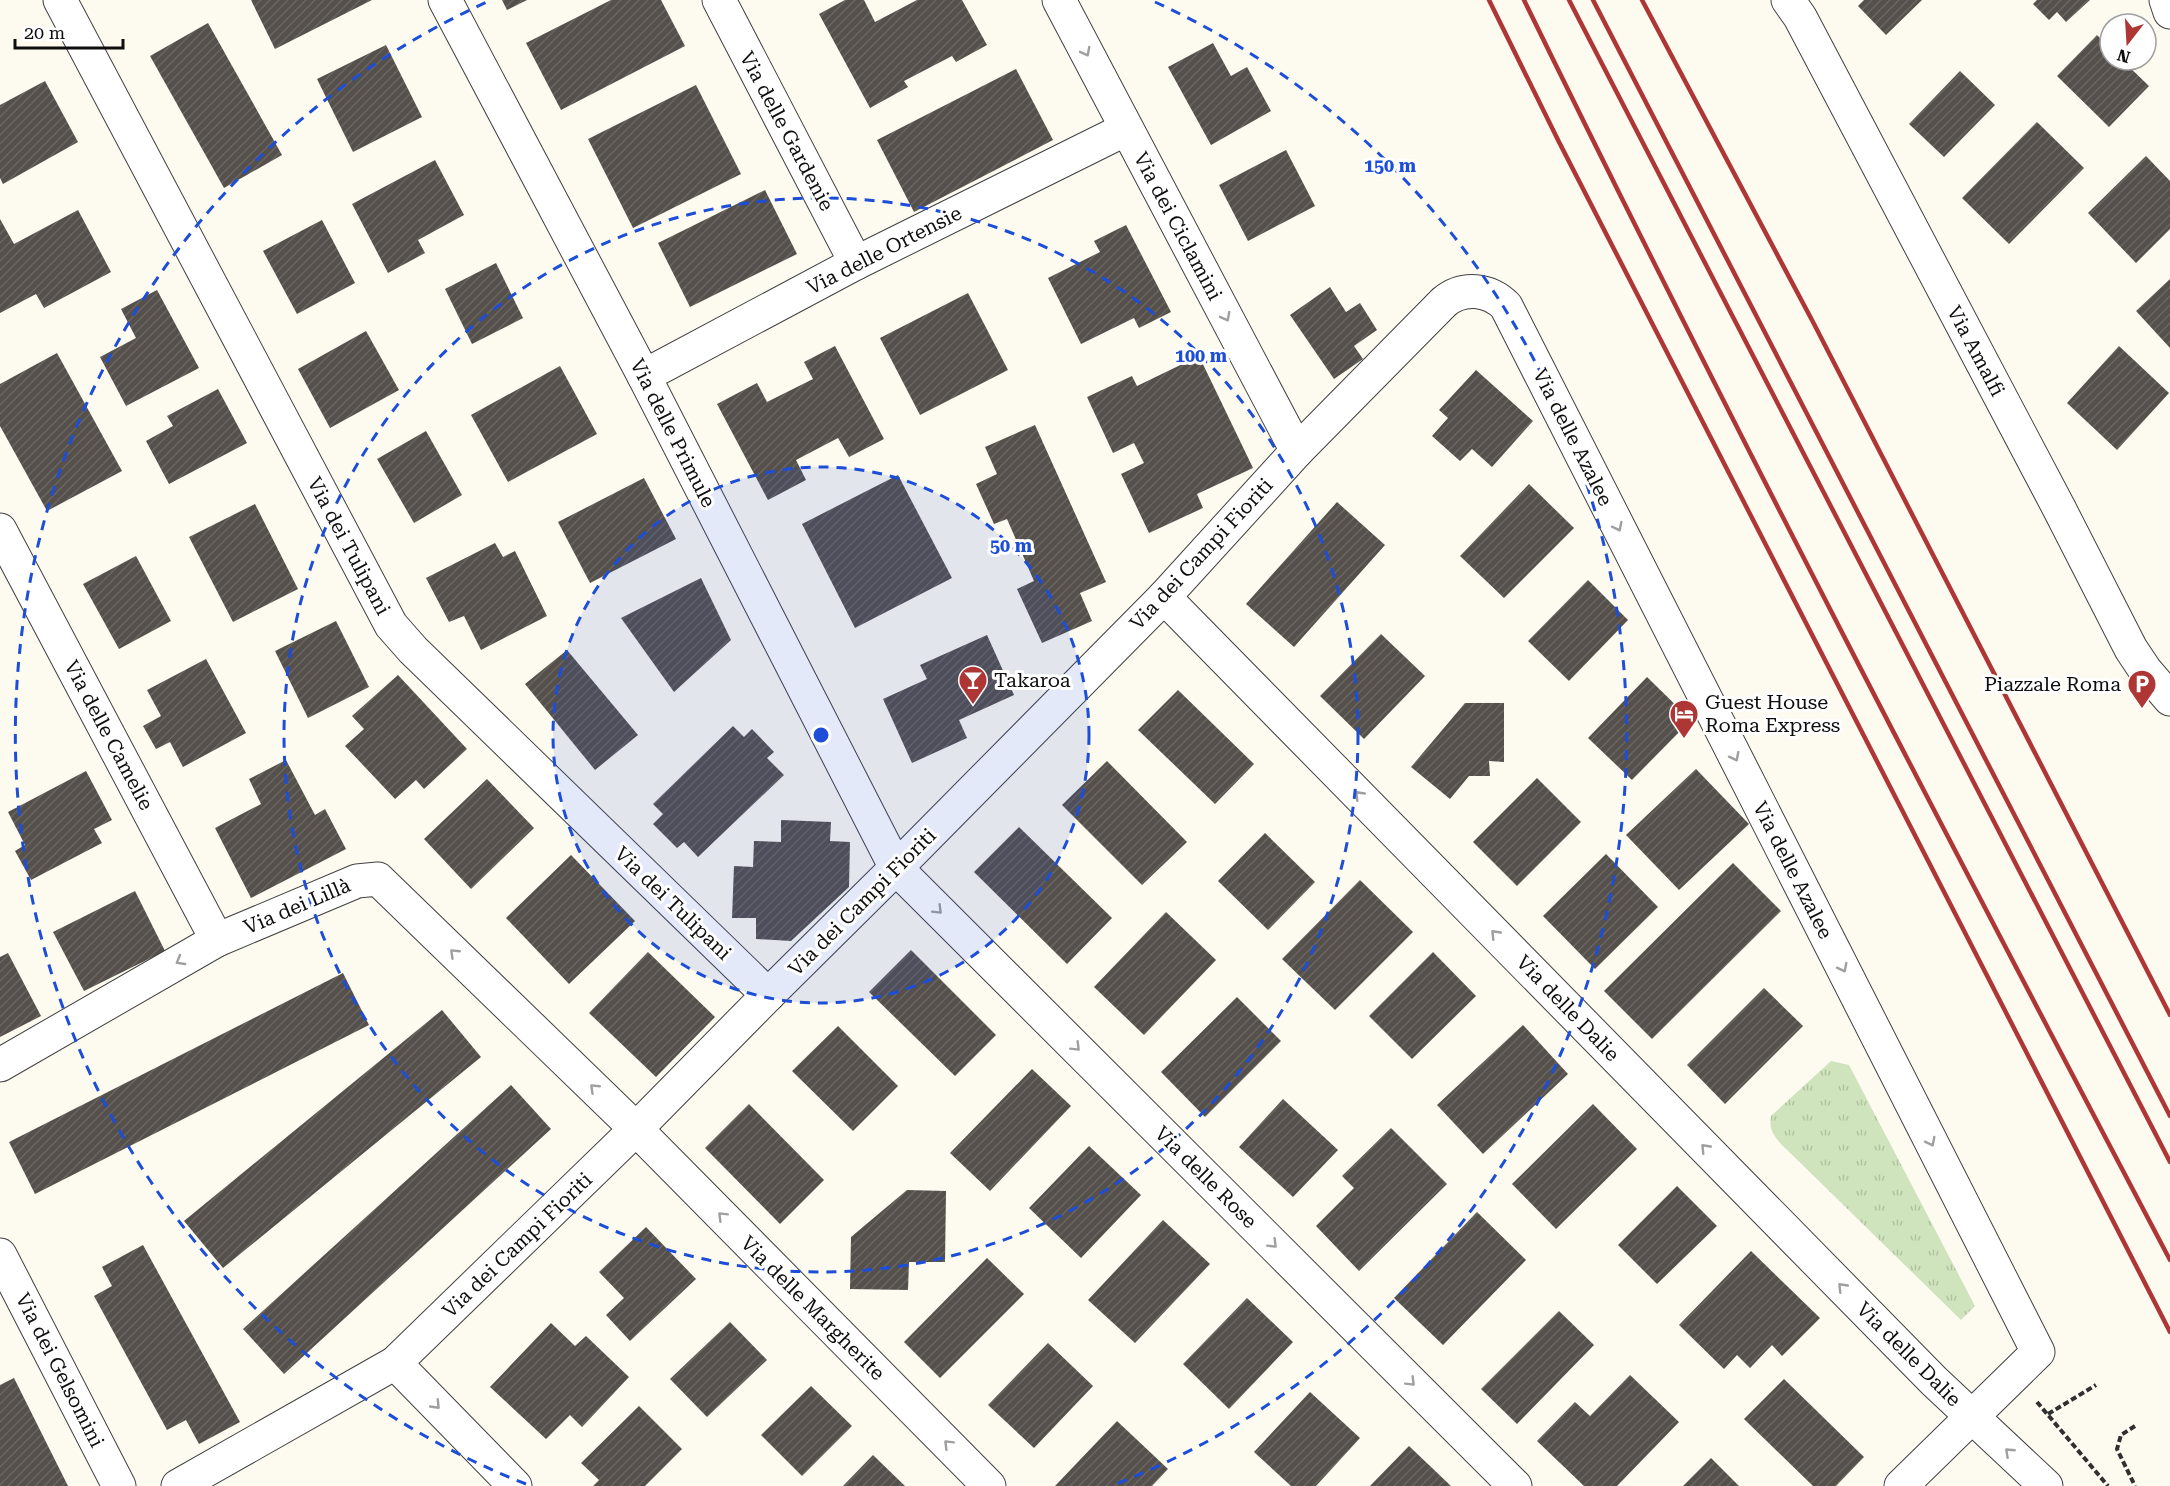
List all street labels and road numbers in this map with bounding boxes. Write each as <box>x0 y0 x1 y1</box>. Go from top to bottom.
street label: Via delle Gardenie <box>735 47 839 215</box>
street label: Via dei Ciclamini <box>1129 148 1227 304</box>
street label: Via delle Ortensie <box>803 201 965 299</box>
street label: Via Amalfi <box>1942 302 2010 401</box>
street label: Via delle Primule <box>625 355 721 511</box>
street label: Via delle Azalee <box>1528 364 1618 510</box>
street label: Via dei Tulipani <box>303 473 395 619</box>
street label: Via dei Campi Fioriti <box>1125 473 1277 635</box>
street label: Via delle Camelie <box>59 656 159 814</box>
street label: Via delle Azalee <box>1748 797 1838 943</box>
street label: Via dei Campi Fioriti <box>783 823 941 981</box>
street label: Via dei Tulipani <box>610 841 736 965</box>
street label: Via dei Lillà <box>240 873 354 939</box>
street label: Via delle Dalie <box>1511 950 1625 1066</box>
street label: Via delle Rose <box>1150 1121 1262 1233</box>
street label: Via dei Campi Fioriti <box>437 1167 597 1323</box>
street label: Via delle Margherite <box>736 1231 890 1385</box>
street label: Via dei Gelsomini <box>11 1289 109 1451</box>
street label: Via delle Dalie <box>1852 1297 1966 1411</box>

